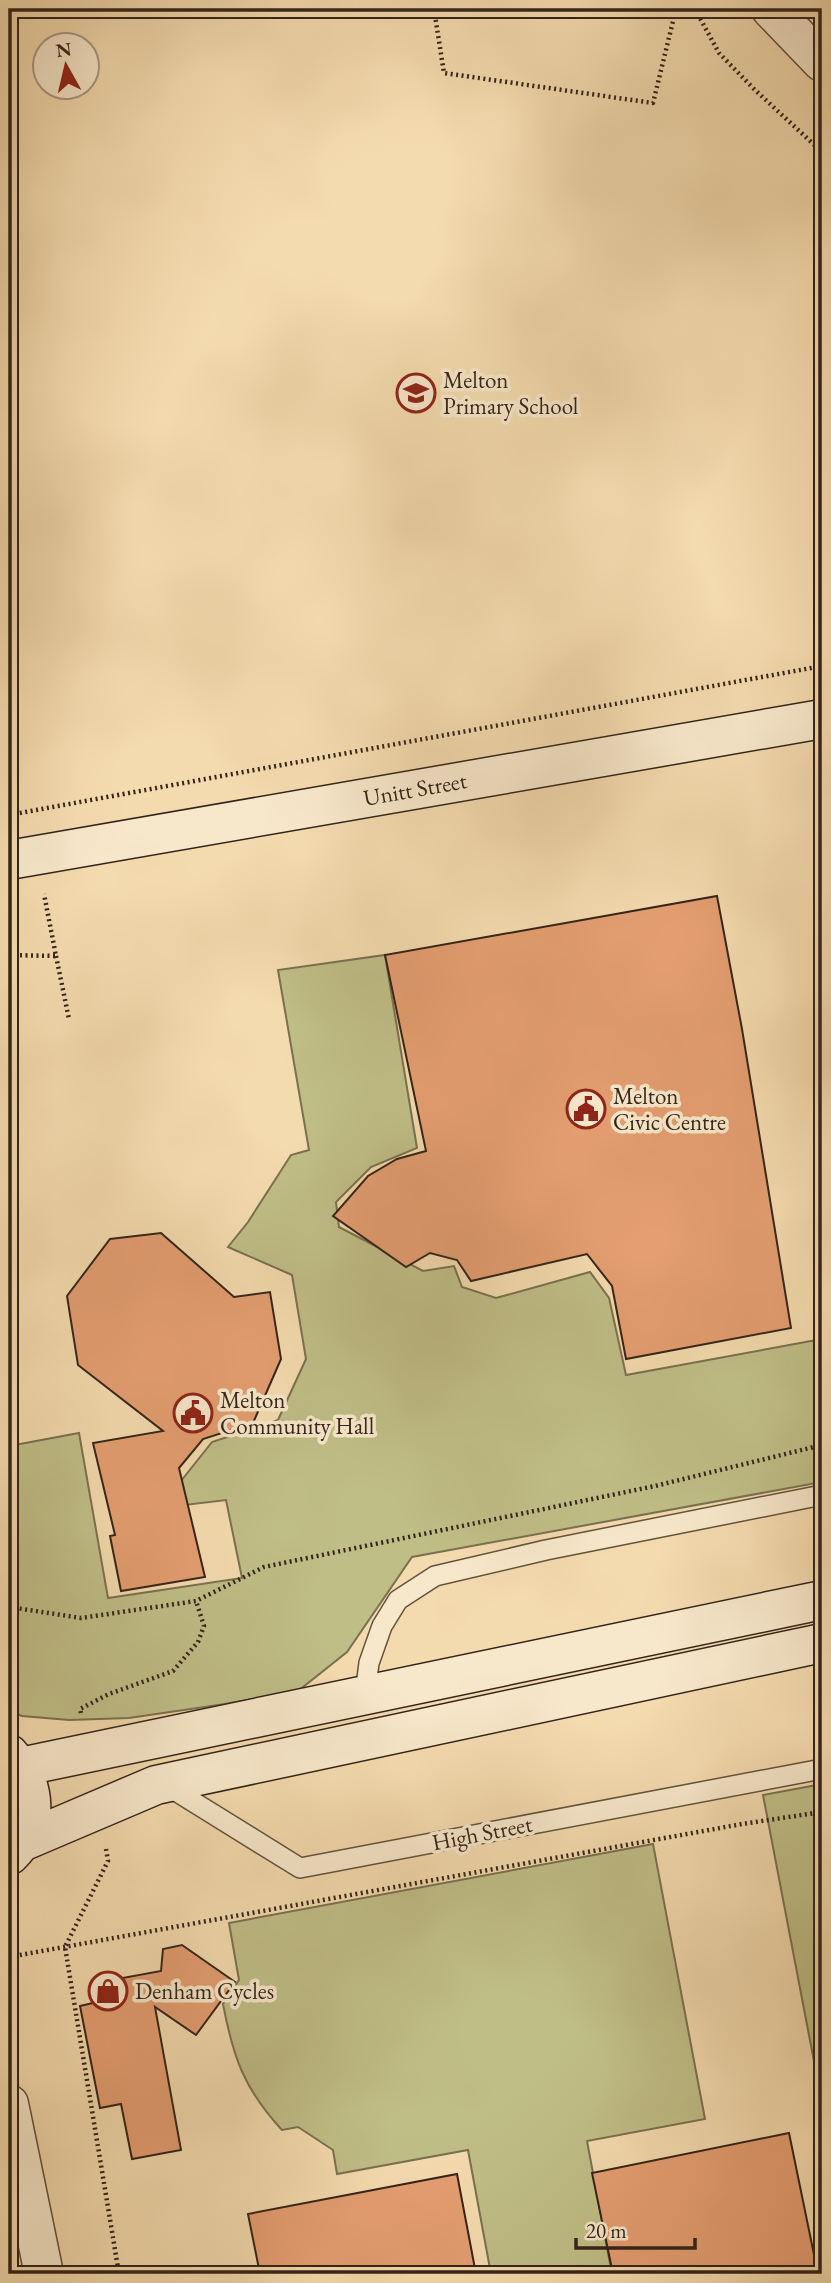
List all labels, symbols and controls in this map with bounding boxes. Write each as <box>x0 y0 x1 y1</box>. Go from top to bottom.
north arrow <box>32 32 102 102</box>
text: N <box>54 36 74 63</box>
place label: Melton Primary School <box>443 365 579 421</box>
school or university icon: Melton Primary School <box>395 372 437 414</box>
street label: Unitt Street <box>361 765 470 813</box>
place label: Melton Civic Centre <box>613 1081 726 1137</box>
public building icon: Melton Civic Centre <box>565 1088 607 1130</box>
place label: Melton Community Hall <box>220 1385 375 1441</box>
public building icon: Melton Community Hall <box>172 1392 214 1434</box>
street label: High Street <box>429 1808 535 1857</box>
shop icon: Denham Cycles <box>87 1970 129 2012</box>
place label: Denham Cycles <box>135 1976 274 2006</box>
scale bar <box>576 2206 694 2250</box>
text: 20 m <box>586 2217 627 2244</box>

